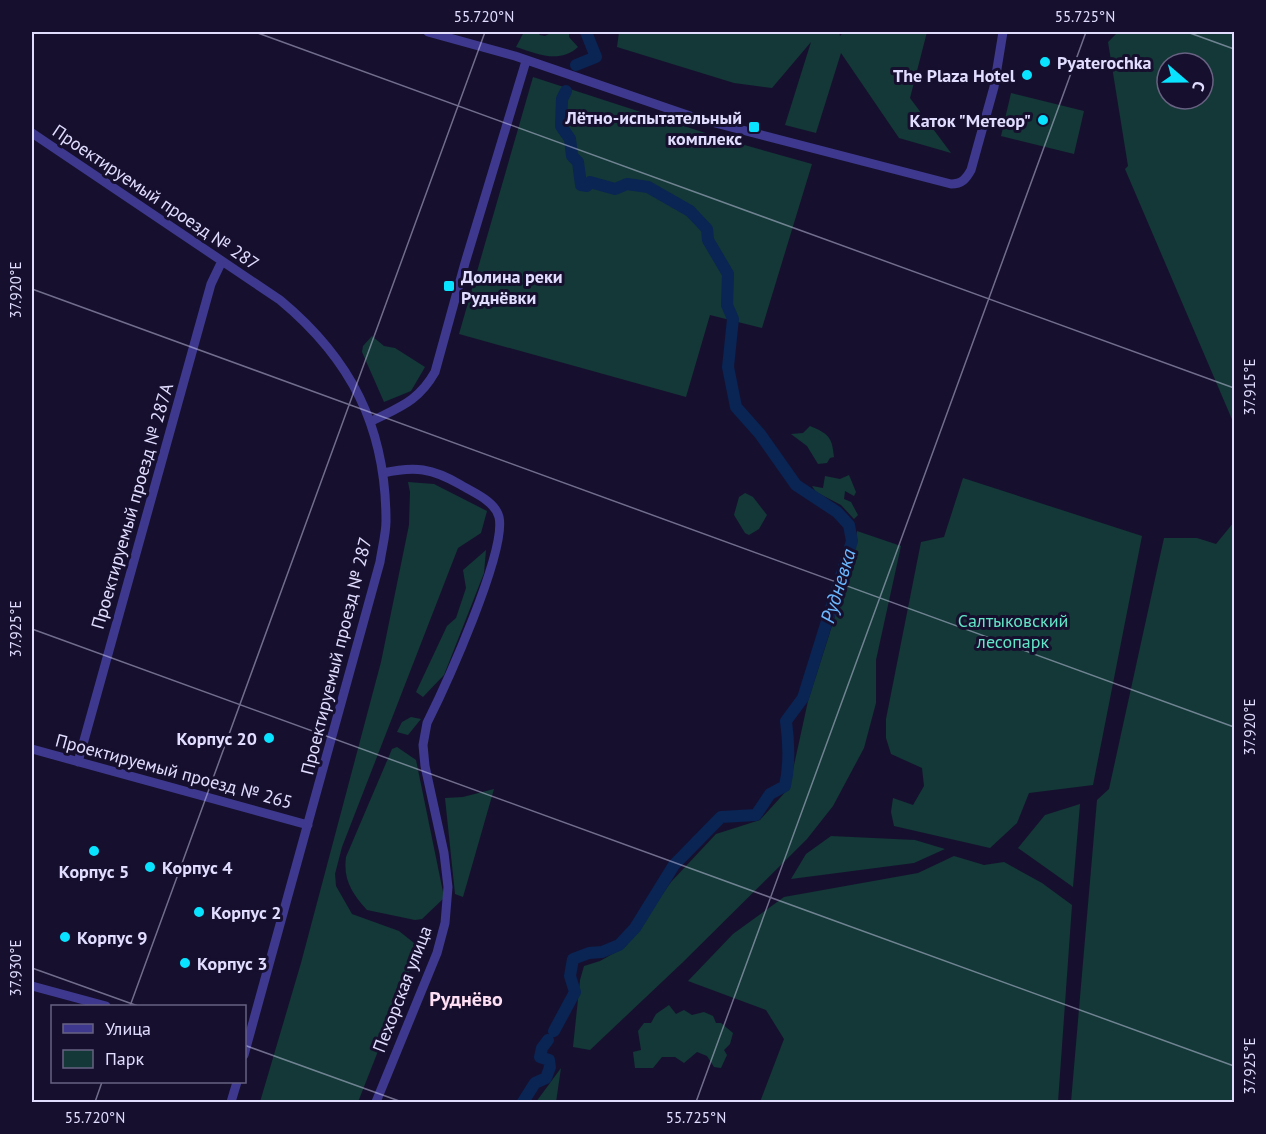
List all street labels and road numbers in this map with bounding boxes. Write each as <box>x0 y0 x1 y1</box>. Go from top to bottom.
street label: Проектируемый проезд № 287 <box>48 119 264 275</box>
street label: Проектируемый проезд № 287А <box>86 380 178 632</box>
street label: Проектируемый проезд № 287 <box>295 535 377 777</box>
street label: Проектируемый проезд № 265 <box>53 728 295 814</box>
street label: Пехорская улица <box>367 922 437 1056</box>

